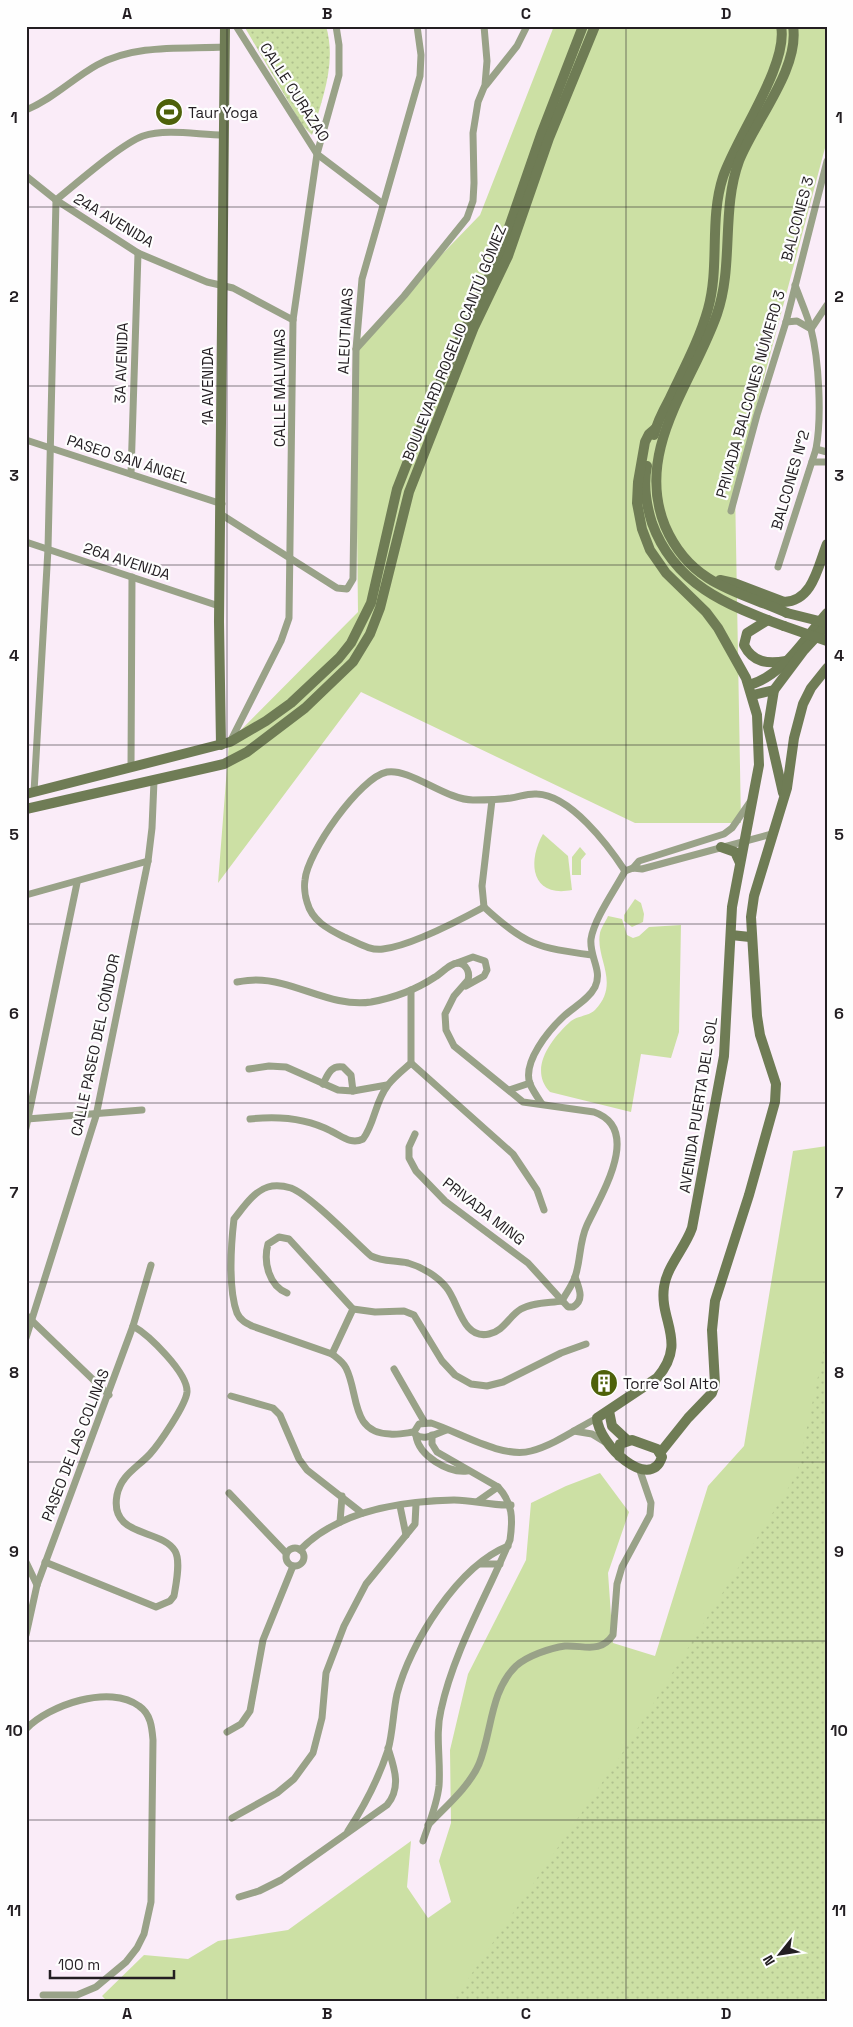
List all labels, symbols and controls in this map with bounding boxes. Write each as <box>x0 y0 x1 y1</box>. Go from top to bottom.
text: A <box>122 3 132 24</box>
text: B <box>322 3 332 24</box>
text: C <box>521 3 531 24</box>
text: D <box>721 3 731 24</box>
street label: CALLE CURAZAO <box>256 39 334 145</box>
sports icon: Taur Yoga <box>154 97 184 127</box>
place label: Taur Yoga <box>188 103 258 122</box>
text: 1 <box>10 107 18 128</box>
text: 1 <box>835 107 843 128</box>
street label: BALCONES 3 <box>777 174 817 264</box>
street label: 24A AVENIDA <box>70 189 158 252</box>
street label: BOULEVARD ROGELIO CANTÚ GÓMEZ <box>398 222 510 464</box>
text: 2 <box>9 286 19 307</box>
text: 2 <box>834 286 844 307</box>
street label: ALEUTIANAS <box>333 287 357 375</box>
street label: PRIVADA BALCONES NÚMERO 3 <box>711 288 789 500</box>
street label: 3A AVENIDA <box>110 322 132 404</box>
street label: CALLE MALVINAS <box>270 329 289 447</box>
street label: 1A AVENIDA <box>198 346 217 425</box>
street label: BALCONES N°2 <box>767 428 813 532</box>
street label: PASEO SAN ÁNGEL <box>65 430 191 488</box>
text: 3 <box>9 465 19 486</box>
text: 3 <box>834 465 844 486</box>
street label: 26A AVENIDA <box>81 538 173 584</box>
text: 4 <box>9 645 19 666</box>
text: 4 <box>834 645 844 666</box>
text: 5 <box>9 824 19 845</box>
text: 5 <box>834 824 844 845</box>
street label: CALLE PASEO DEL CÓNDOR <box>66 952 124 1138</box>
text: 6 <box>9 1003 19 1024</box>
text: 6 <box>834 1003 844 1024</box>
street label: AVENIDA PUERTA DEL SOL <box>675 1016 721 1194</box>
street label: PRIVADA MING <box>439 1173 529 1249</box>
text: 7 <box>10 1182 19 1203</box>
text: 7 <box>835 1182 844 1203</box>
text: 8 <box>9 1362 19 1383</box>
text: 8 <box>834 1362 844 1383</box>
street label: PASEO DE LAS COLINAS <box>37 1366 113 1524</box>
building icon: Torre Sol Alto <box>589 1368 619 1398</box>
place label: Torre Sol Alto <box>623 1374 718 1393</box>
text: 9 <box>9 1541 19 1562</box>
text: 9 <box>834 1541 844 1562</box>
text: 10 <box>5 1720 23 1741</box>
text: 10 <box>830 1720 848 1741</box>
text: 11 <box>7 1900 21 1921</box>
text: 11 <box>832 1900 846 1921</box>
north arrow <box>756 1930 806 1980</box>
scale bar <box>50 1947 174 1979</box>
text: N <box>759 1952 779 1969</box>
text: 100 m <box>58 1955 100 1974</box>
text: A <box>122 2003 132 2024</box>
text: B <box>322 2003 332 2024</box>
text: C <box>521 2003 531 2024</box>
text: D <box>721 2003 731 2024</box>

